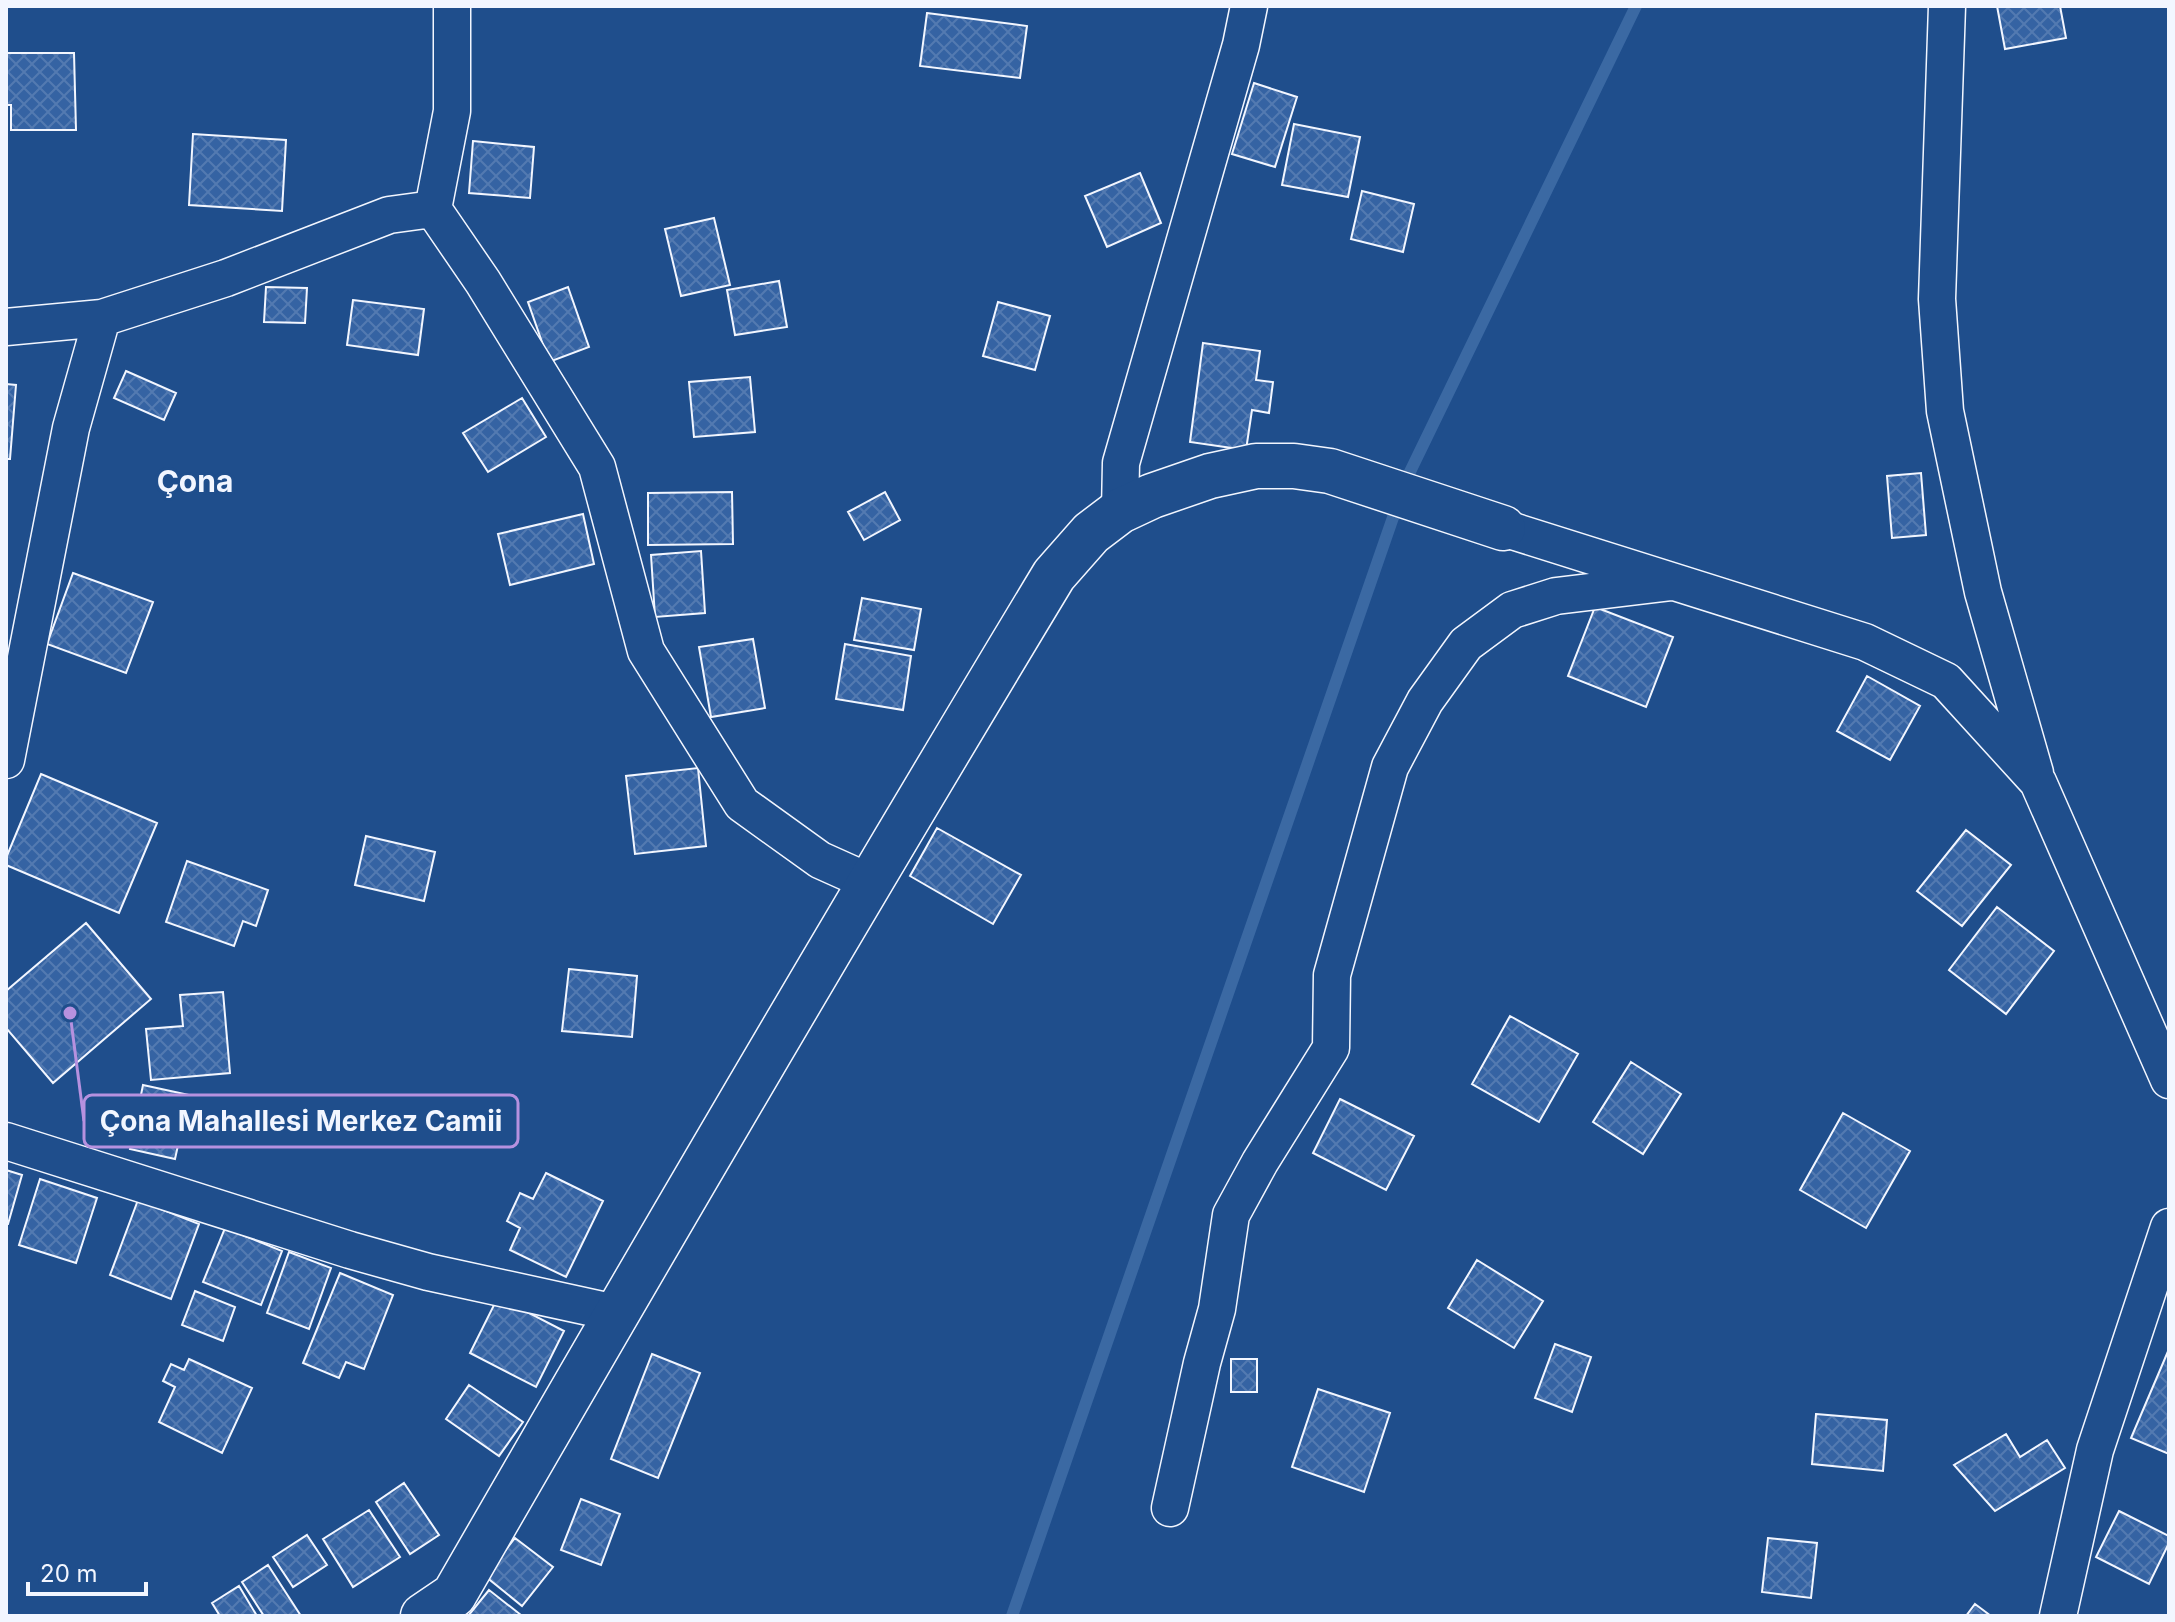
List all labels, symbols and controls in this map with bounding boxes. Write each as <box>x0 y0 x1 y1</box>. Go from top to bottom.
district label: Çona <box>157 463 233 499</box>
callout: Çona Mahallesi Merkez Camii <box>84 1095 518 1147</box>
text: Çona Mahallesi Merkez Camii <box>100 1104 502 1138</box>
scale bar <box>28 1546 146 1596</box>
text: 20 m <box>40 1559 98 1588</box>

